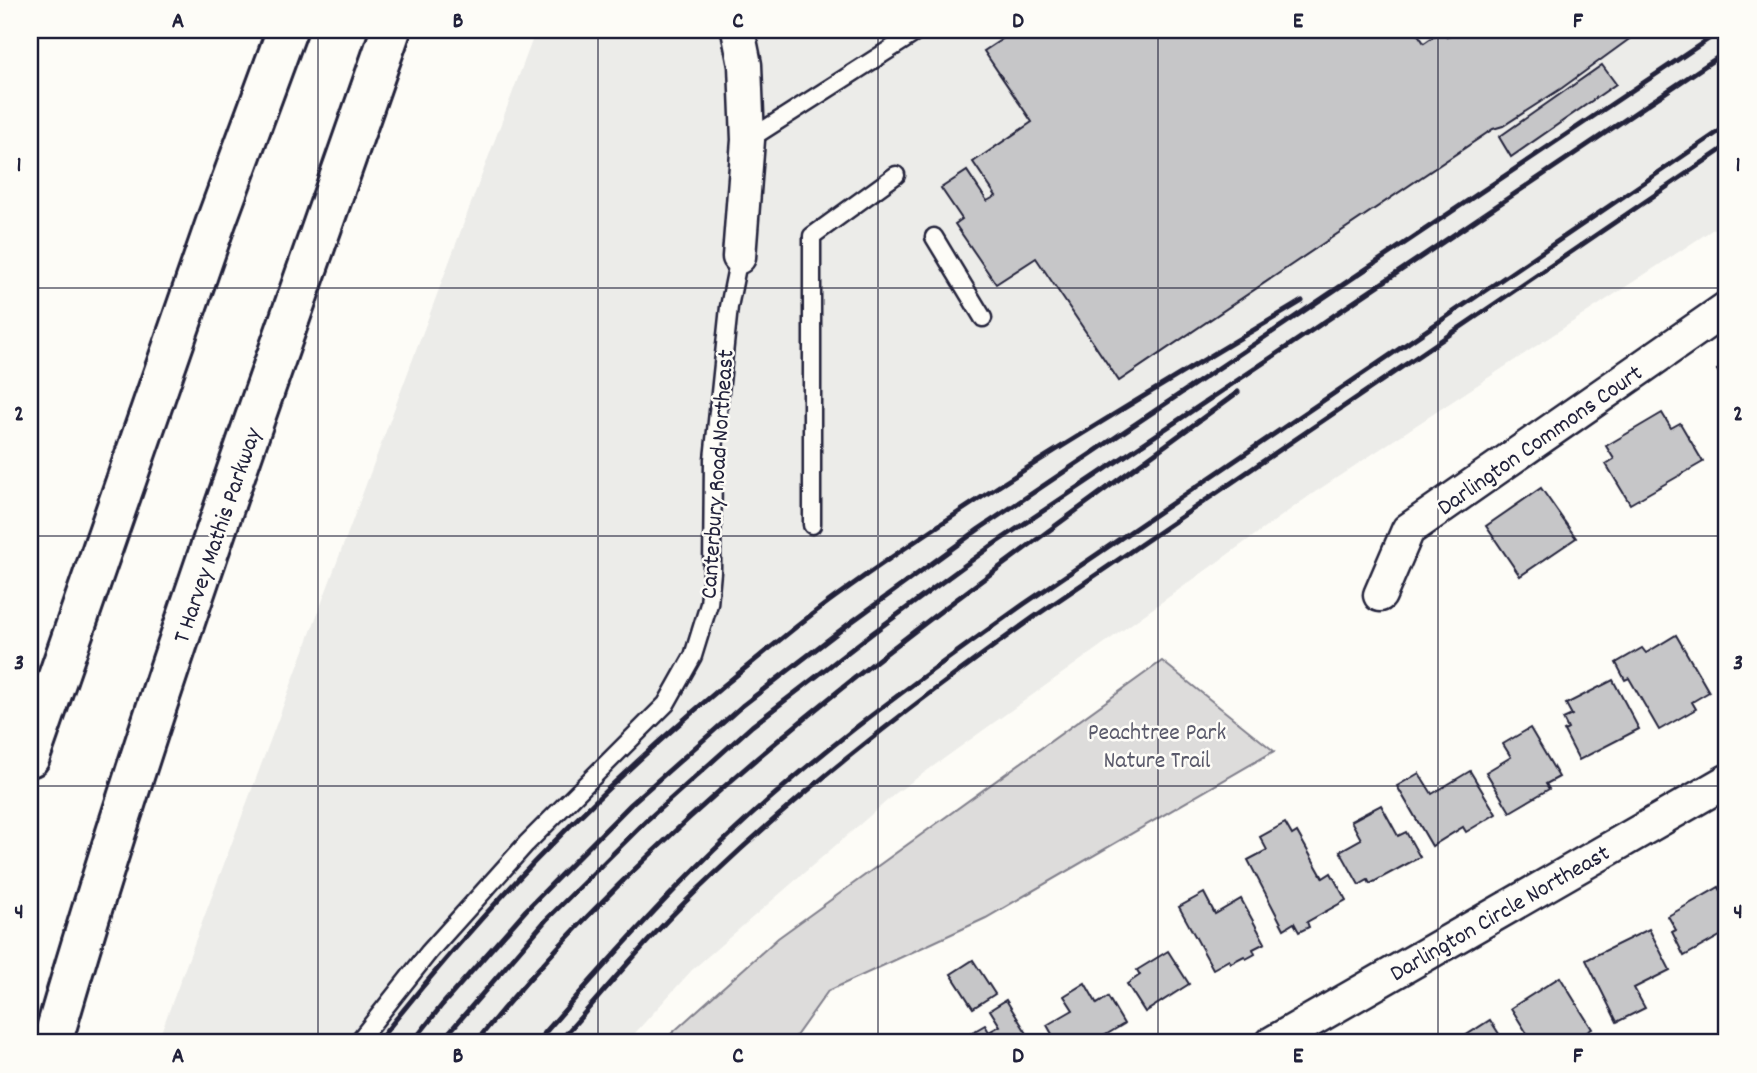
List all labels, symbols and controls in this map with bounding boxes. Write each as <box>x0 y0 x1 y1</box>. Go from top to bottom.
text: A <box>172 6 184 39</box>
text: B <box>453 6 464 39</box>
text: C <box>732 6 744 39</box>
text: D <box>1012 6 1024 39</box>
text: E <box>1293 6 1304 39</box>
text: F <box>1573 6 1584 39</box>
text: 1 <box>16 150 22 183</box>
text: 1 <box>1735 150 1741 183</box>
street label: Canterbury Road Northeast <box>693 348 745 600</box>
street label: Darlington Commons Court <box>1431 358 1650 525</box>
text: 2 <box>14 399 24 432</box>
text: 2 <box>1733 399 1743 432</box>
street label: T Harvey Mathis Parkway <box>166 422 272 648</box>
text: 3 <box>14 648 24 681</box>
text: 3 <box>1733 648 1743 681</box>
park label: Peachtree Park Nature Trail <box>1088 717 1226 779</box>
street label: Darlington Circle Northeast <box>1384 838 1617 992</box>
text: 4 <box>14 897 24 930</box>
text: 4 <box>1733 897 1743 930</box>
text: A <box>172 1041 184 1073</box>
text: B <box>453 1041 464 1073</box>
text: C <box>732 1041 744 1073</box>
text: D <box>1012 1041 1024 1073</box>
text: E <box>1293 1041 1304 1073</box>
text: F <box>1573 1041 1584 1073</box>

